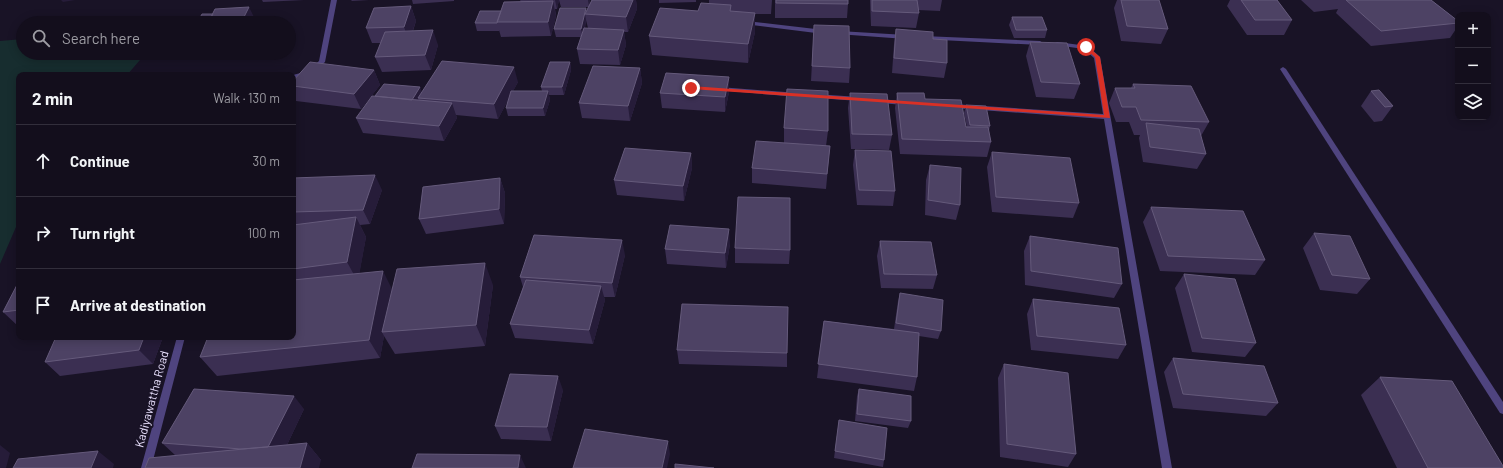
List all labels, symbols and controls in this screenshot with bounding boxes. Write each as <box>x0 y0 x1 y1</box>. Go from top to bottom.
map controls <box>1455 12 1491 120</box>
button: + <box>1455 12 1491 48</box>
search box <box>16 16 296 60</box>
icon: search <box>30 27 52 49</box>
text: Search here <box>62 29 140 47</box>
route start <box>1077 38 1095 56</box>
button: − <box>1455 48 1491 84</box>
route end <box>682 79 700 97</box>
button: layers <box>1455 84 1491 120</box>
text: 2 min <box>32 88 73 108</box>
text: Walk · 130 m <box>213 90 280 106</box>
icon: ahead <box>32 150 54 172</box>
text: Continue <box>70 152 130 170</box>
text: 30 m <box>253 153 280 169</box>
icon: right <box>32 222 54 244</box>
text: Turn right <box>70 224 135 242</box>
text: 100 m <box>247 225 280 241</box>
icon: arrive <box>32 294 54 316</box>
text: Arrive at destination <box>70 296 206 314</box>
street label: Kadiyawattha Road <box>131 349 171 449</box>

